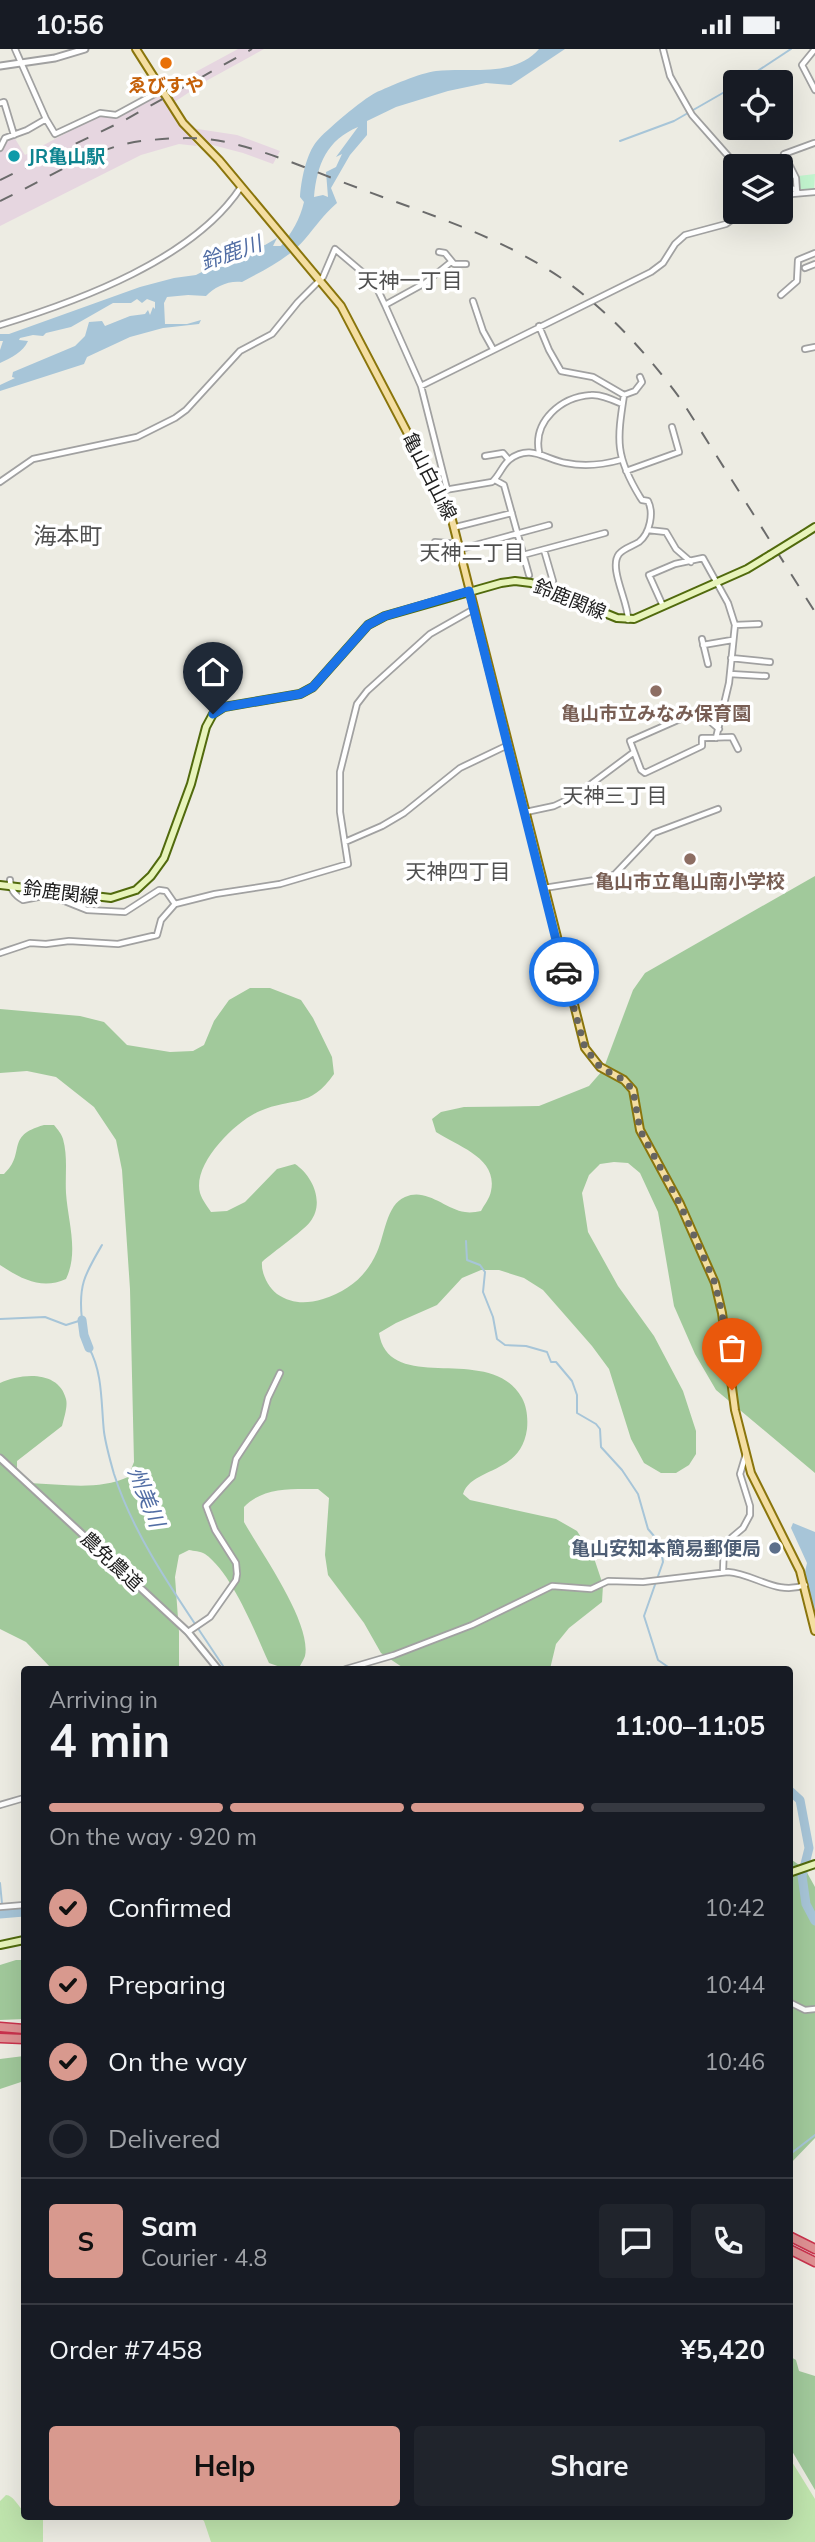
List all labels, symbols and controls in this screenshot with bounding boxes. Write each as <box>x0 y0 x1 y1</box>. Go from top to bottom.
text: 10:56 <box>35 8 104 41</box>
marker: ゑびすや <box>158 55 174 71</box>
map controls <box>723 70 793 224</box>
button: locate <box>723 70 793 140</box>
place label: ゑびすや <box>128 73 204 97</box>
place label: JR亀山駅 <box>28 144 105 168</box>
marker: JR亀山駅 <box>6 148 22 164</box>
button: layers <box>723 154 793 224</box>
water label: 鈴鹿川 <box>197 229 267 275</box>
district label: 天神一丁目 <box>358 267 463 293</box>
street label: 亀山白山線 <box>398 428 462 524</box>
district label: 海本町 <box>34 521 103 550</box>
district label: 天神二丁目 <box>420 539 525 565</box>
street label: 鈴鹿関線 <box>530 574 610 624</box>
pin <box>183 642 243 714</box>
icon: home <box>194 653 232 691</box>
marker: 亀山市立みなみ保育園 <box>648 683 664 699</box>
place label: 亀山市立みなみ保育園 <box>561 701 751 725</box>
district label: 天神三丁目 <box>563 782 668 808</box>
marker: 亀山市立亀山南小学校 <box>682 851 698 867</box>
district label: 天神四丁目 <box>406 858 511 884</box>
place label: 亀山市立亀山南小学校 <box>595 869 785 893</box>
street label: 鈴鹿関線 <box>22 875 100 909</box>
courier <box>529 937 599 1007</box>
icon: car <box>545 953 583 991</box>
pin <box>702 1318 762 1390</box>
icon: bag <box>713 1329 751 1367</box>
water label: 州美川 <box>123 1463 172 1533</box>
street label: 農免農道 <box>76 1526 148 1596</box>
place label: 亀山安知本簡易郵便局 <box>571 1536 761 1560</box>
marker: 亀山安知本簡易郵便局 <box>767 1540 783 1556</box>
text: Arriving in <box>49 1685 158 1714</box>
text: 11:00–11:05 <box>614 1709 765 1742</box>
text: 4 min <box>49 1711 170 1769</box>
text: On the way · 920 m <box>49 1822 257 1851</box>
icon: check <box>49 1889 87 1927</box>
text: Confirmed <box>108 1891 232 1924</box>
text: 10:42 <box>705 1893 765 1922</box>
icon: check <box>49 1966 87 2004</box>
text: Preparing <box>108 1968 226 2001</box>
text: 10:44 <box>705 1970 765 1999</box>
icon: check <box>49 2043 87 2081</box>
text: On the way <box>108 2045 247 2078</box>
text: 10:46 <box>705 2047 765 2076</box>
text: Delivered <box>108 2122 221 2155</box>
button: chat <box>599 2204 673 2278</box>
button: phone <box>691 2204 765 2278</box>
text: Sam <box>141 2210 197 2243</box>
text: S <box>78 2225 94 2258</box>
text: Courier · 4.8 <box>141 2243 267 2272</box>
text: Order #7458 <box>49 2333 202 2366</box>
text: ¥5,420 <box>681 2333 765 2366</box>
button: Help <box>49 2426 400 2506</box>
button: Share <box>414 2426 765 2506</box>

